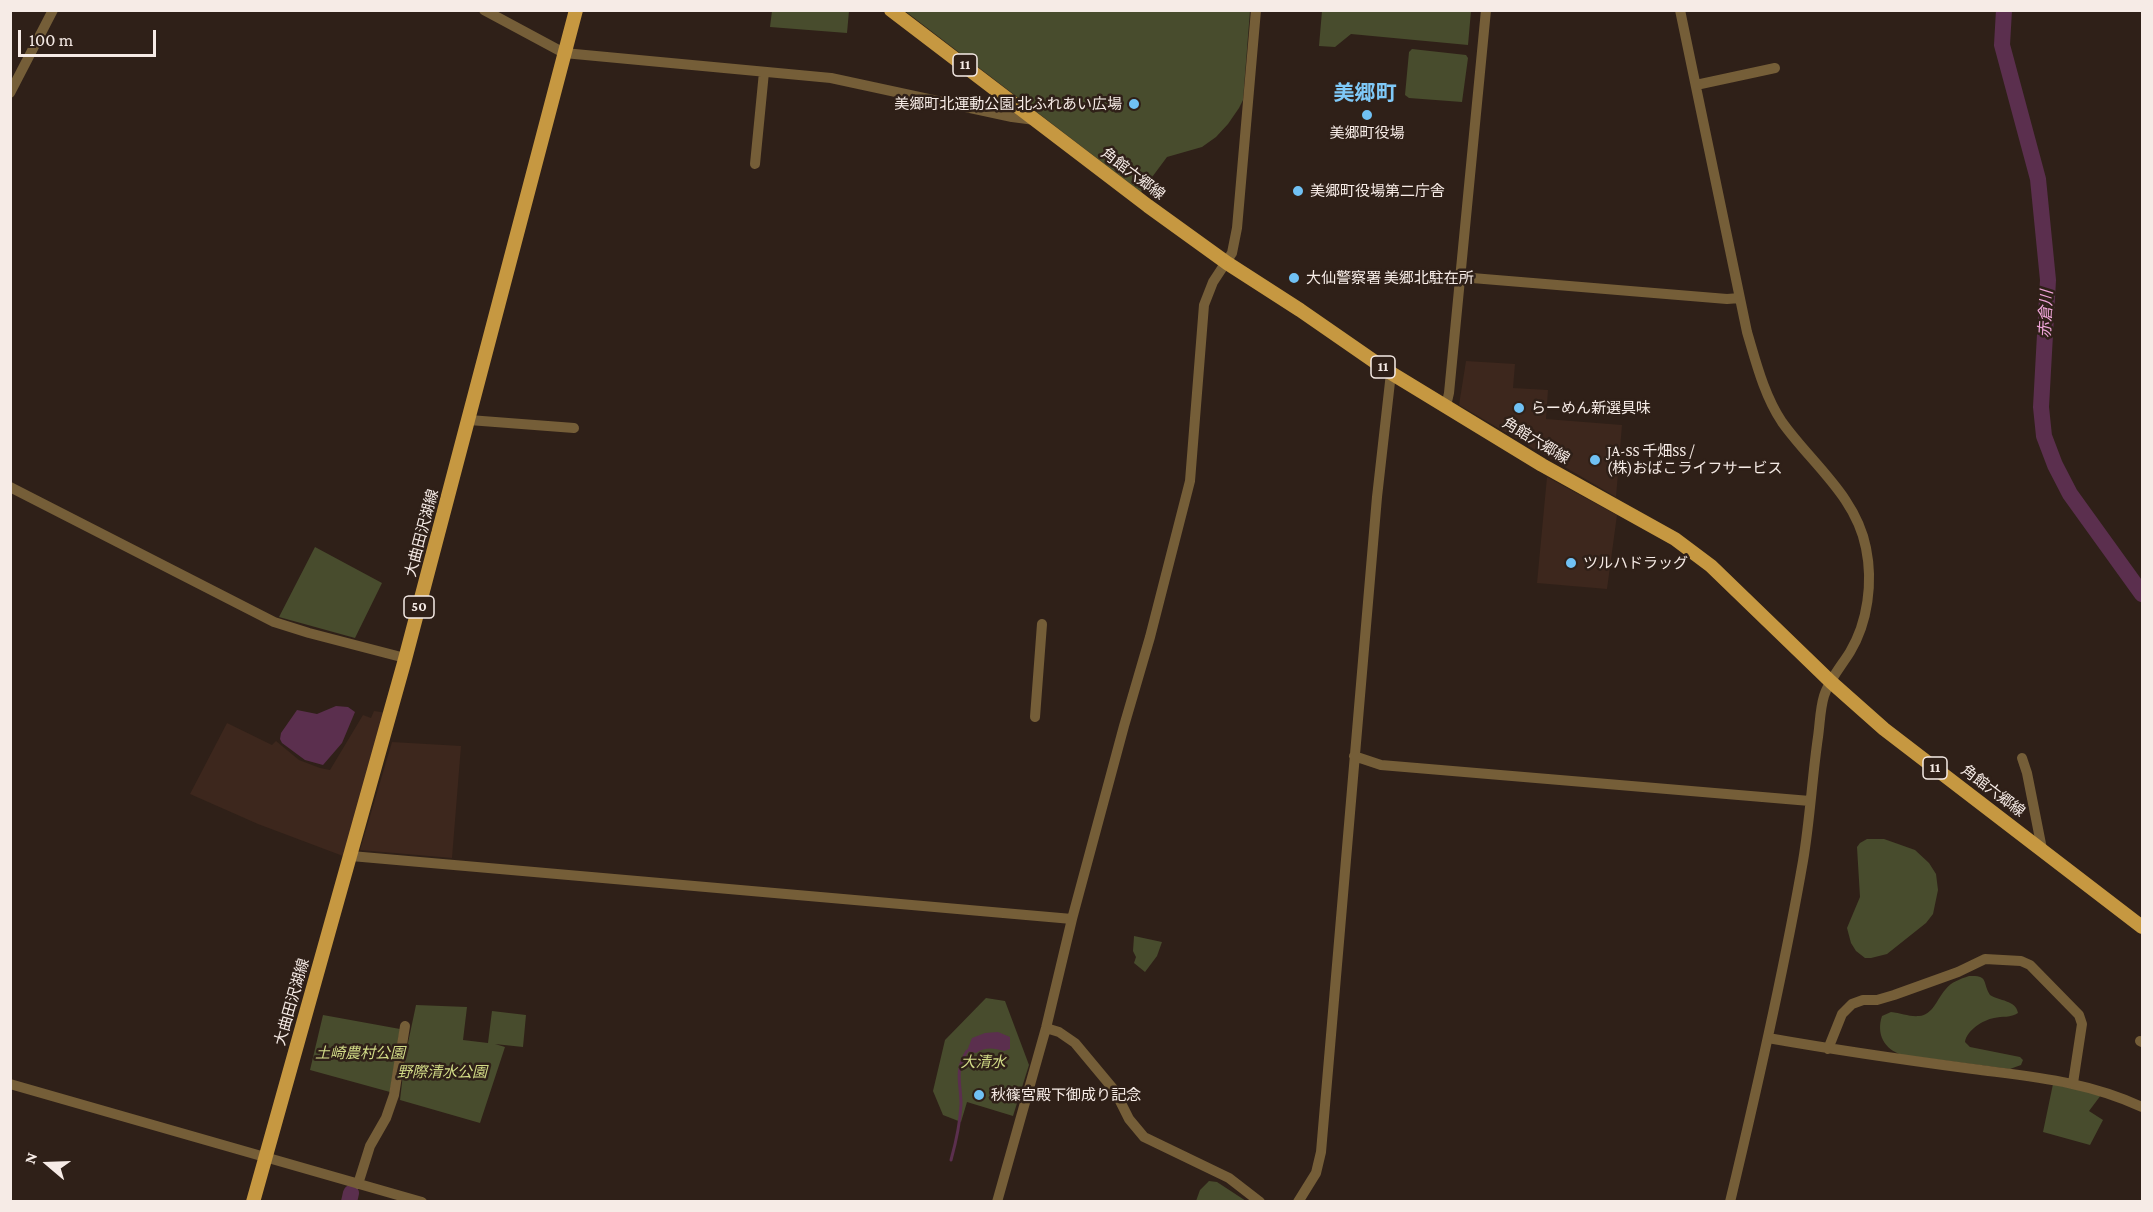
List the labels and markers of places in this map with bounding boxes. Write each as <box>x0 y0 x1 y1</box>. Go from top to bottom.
place label: 美郷町北運動公園 北ふれあい広場 <box>894 95 1122 113</box>
marker: 美郷町北運動公園 北ふれあい広場 <box>1127 97 1141 111</box>
marker: 美郷町役場 <box>1360 108 1374 122</box>
place label: 美郷町役場 <box>1330 124 1404 142</box>
place label: 美郷町役場第二庁舎 <box>1310 182 1445 200</box>
marker: 美郷町役場第二庁舎 <box>1291 184 1305 198</box>
place label: 大仙警察署 美郷北駐在所 <box>1306 269 1474 287</box>
marker: 大仙警察署 美郷北駐在所 <box>1287 271 1301 285</box>
place label: らーめん新選具味 <box>1531 399 1651 417</box>
marker: らーめん新選具味 <box>1512 401 1526 415</box>
place label: JA-SS 千畑SS / (株)おばこライフサービス <box>1607 442 1783 477</box>
marker: JA-SS 千畑SS / (株)おばこライフサービス <box>1588 453 1602 467</box>
place label: ツルハドラッグ <box>1583 554 1688 572</box>
marker: ツルハドラッグ <box>1564 556 1578 570</box>
place label: 秋篠宮殿下御成り記念 <box>991 1086 1141 1104</box>
marker: 秋篠宮殿下御成り記念 <box>972 1088 986 1102</box>

